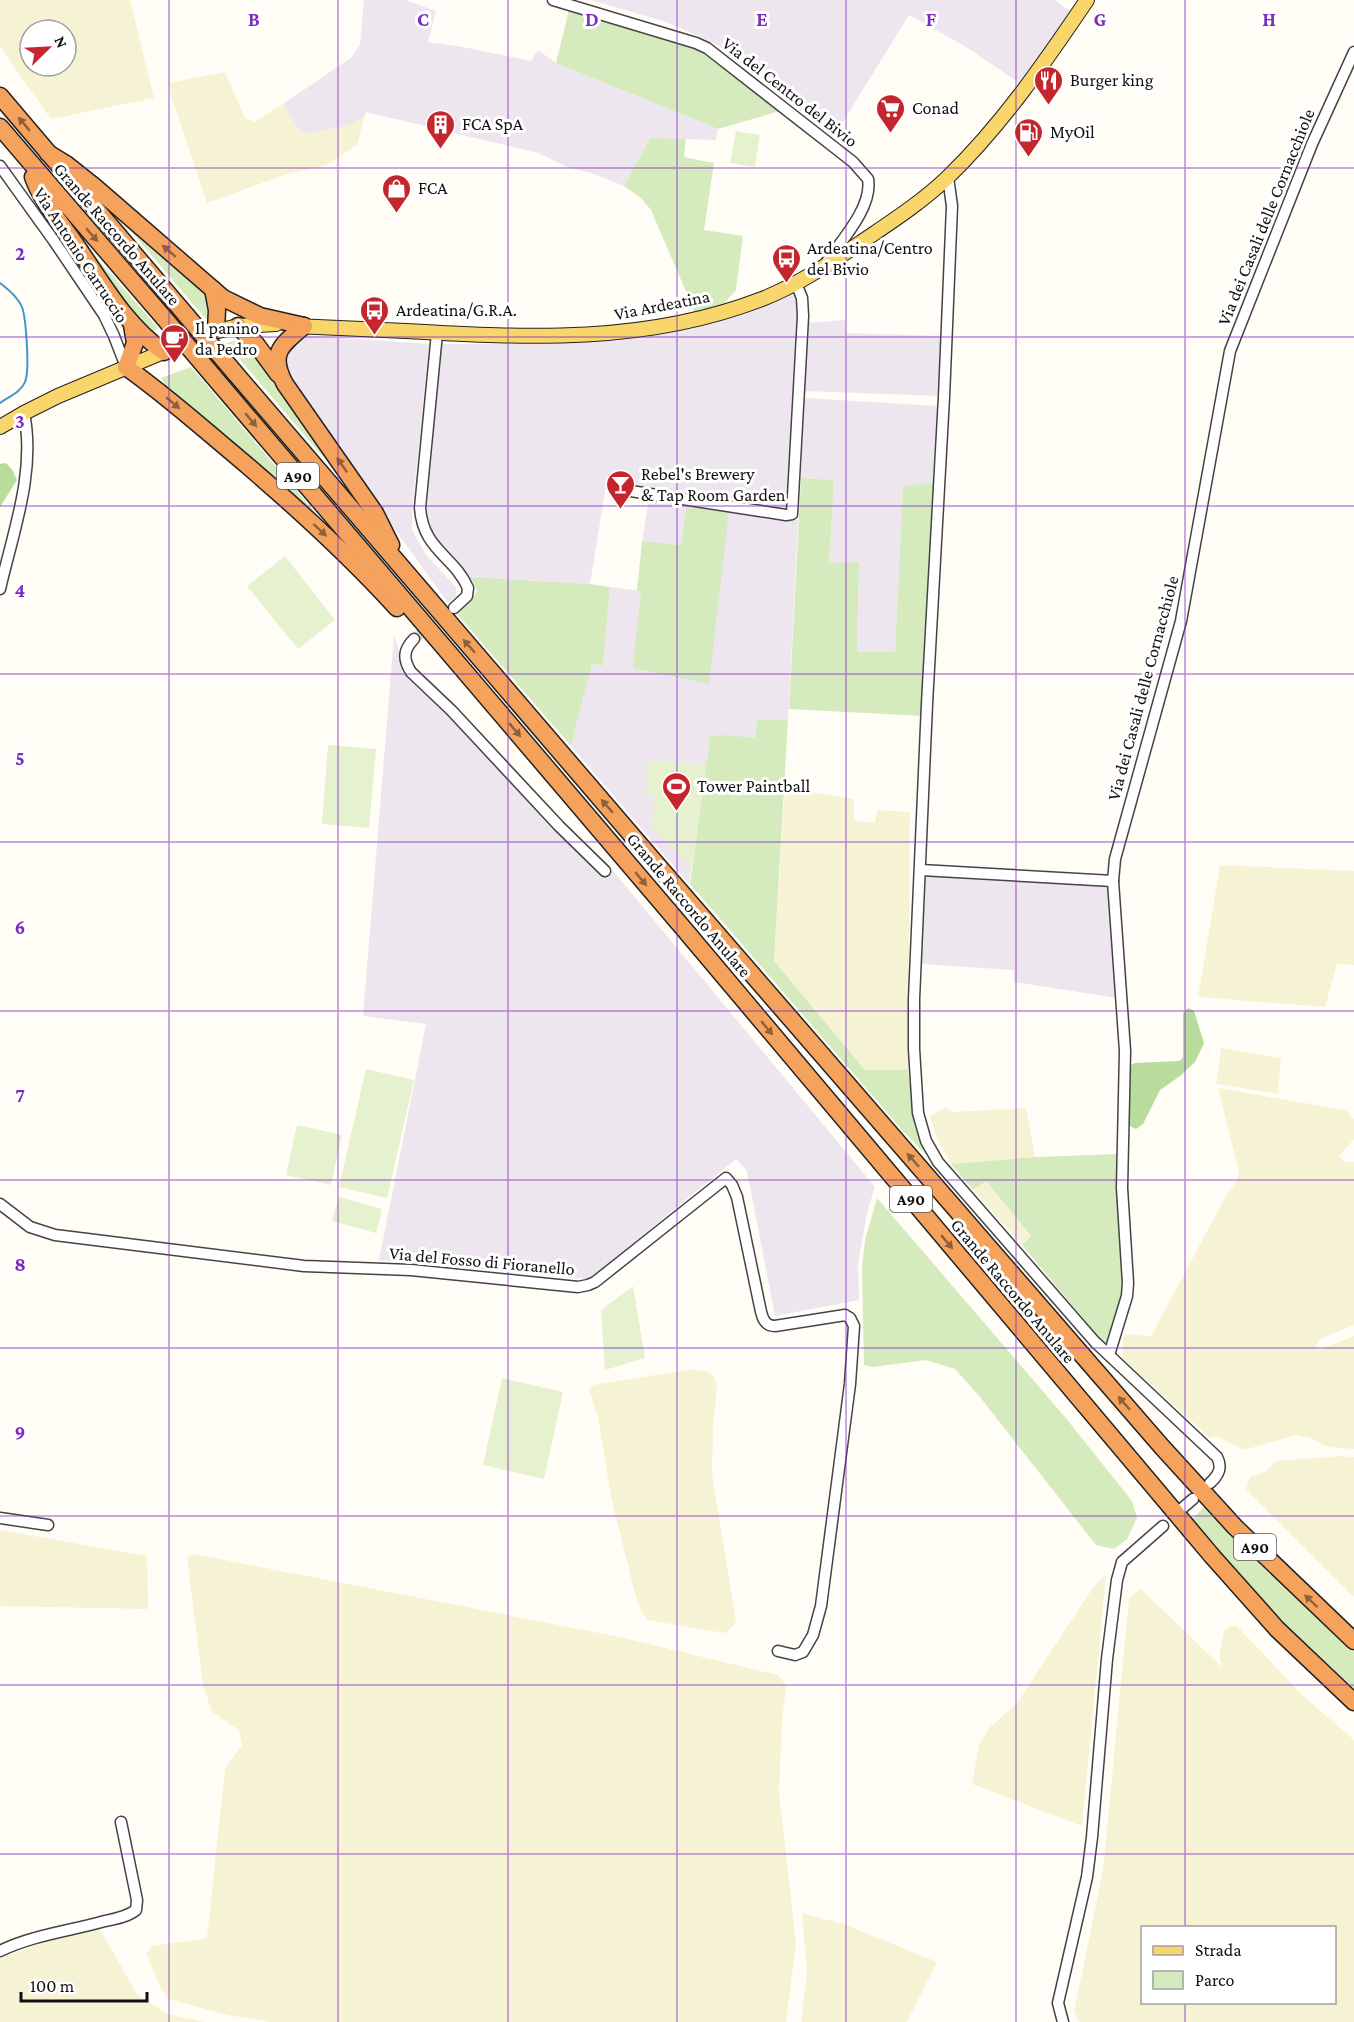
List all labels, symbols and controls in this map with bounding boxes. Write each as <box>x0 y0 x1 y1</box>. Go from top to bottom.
text: B <box>248 8 260 30</box>
text: C <box>417 8 429 30</box>
text: D <box>585 8 599 30</box>
text: E <box>756 8 768 30</box>
text: F <box>926 8 937 30</box>
text: G <box>1094 8 1107 30</box>
text: H <box>1262 8 1276 30</box>
north arrow <box>18 18 78 78</box>
street label: Via del Centro del Bivio <box>718 33 862 151</box>
text: N <box>51 34 71 51</box>
restaurant icon: Burger king <box>1033 64 1065 106</box>
place label: Burger king <box>1070 70 1154 90</box>
supermarket icon: Conad <box>875 92 907 134</box>
place label: Conad <box>912 98 959 118</box>
street label: Via dei Casali delle Cornacchiole <box>1213 106 1319 328</box>
building icon: FCA SpA <box>425 108 457 150</box>
place label: FCA SpA <box>462 114 524 134</box>
fuel station icon: MyOil <box>1013 116 1045 158</box>
one-way arrow <box>18 117 31 132</box>
place label: MyOil <box>1050 122 1095 142</box>
street label: Grande Raccordo Anulare <box>50 159 184 309</box>
shop icon: FCA <box>381 172 413 214</box>
place label: FCA <box>418 178 448 198</box>
street label: Via Antonio Carruccio <box>30 184 132 327</box>
one-way arrow <box>85 227 98 242</box>
place label: Ardeatina/Centro del Bivio <box>807 238 933 279</box>
text: 2 <box>15 242 25 264</box>
bus stop icon: Ardeatina/Centro del Bivio <box>770 242 802 284</box>
one-way arrow <box>162 245 177 258</box>
street label: Via Ardeatina <box>612 286 712 324</box>
bus stop icon: Ardeatina/G.R.A. <box>359 294 391 336</box>
place label: Ardeatina/G.R.A. <box>396 300 517 320</box>
place label: Il panino da Pedro <box>195 318 259 359</box>
cafe icon: Il panino da Pedro <box>158 322 190 364</box>
one-way arrow <box>165 396 181 409</box>
text: 3 <box>15 410 25 432</box>
one-way arrow <box>244 412 257 427</box>
one-way arrow <box>337 457 348 473</box>
road number: A90 <box>277 463 319 489</box>
place label: Rebel's Brewery & Tap Room Garden <box>641 464 786 505</box>
bar icon: Rebel's Brewery & Tap Room Garden <box>604 468 636 510</box>
one-way arrow <box>312 523 327 536</box>
street label: Via dei Casali delle Cornacchiole <box>1103 573 1183 802</box>
text: 4 <box>15 579 26 601</box>
one-way arrow <box>463 639 476 654</box>
one-way arrow <box>508 722 521 737</box>
text: 5 <box>15 747 25 769</box>
sports icon: Tower Paintball <box>660 770 692 812</box>
place label: Tower Paintball <box>697 776 810 796</box>
one-way arrow <box>601 799 614 814</box>
street label: Grande Raccordo Anulare <box>623 829 755 981</box>
one-way arrow <box>635 871 648 887</box>
text: 6 <box>15 916 25 938</box>
one-way arrow <box>760 1020 773 1035</box>
text: 7 <box>15 1084 25 1106</box>
one-way arrow <box>906 1153 920 1168</box>
road number: A90 <box>890 1186 932 1212</box>
street label: Grande Raccordo Anulare <box>947 1215 1079 1367</box>
one-way arrow <box>940 1234 953 1250</box>
street label: Via del Fosso di Fioranello <box>388 1243 576 1279</box>
text: 8 <box>14 1253 26 1275</box>
one-way arrow <box>1118 1396 1131 1411</box>
text: 9 <box>15 1421 25 1443</box>
road number: A90 <box>1234 1534 1276 1560</box>
one-way arrow <box>1304 1595 1318 1609</box>
legend <box>1141 1926 1336 2004</box>
text: Strada <box>1195 1940 1242 1960</box>
scale bar <box>21 1965 147 2003</box>
text: Parco <box>1195 1970 1234 1990</box>
text: 100 m <box>30 1976 75 1996</box>

